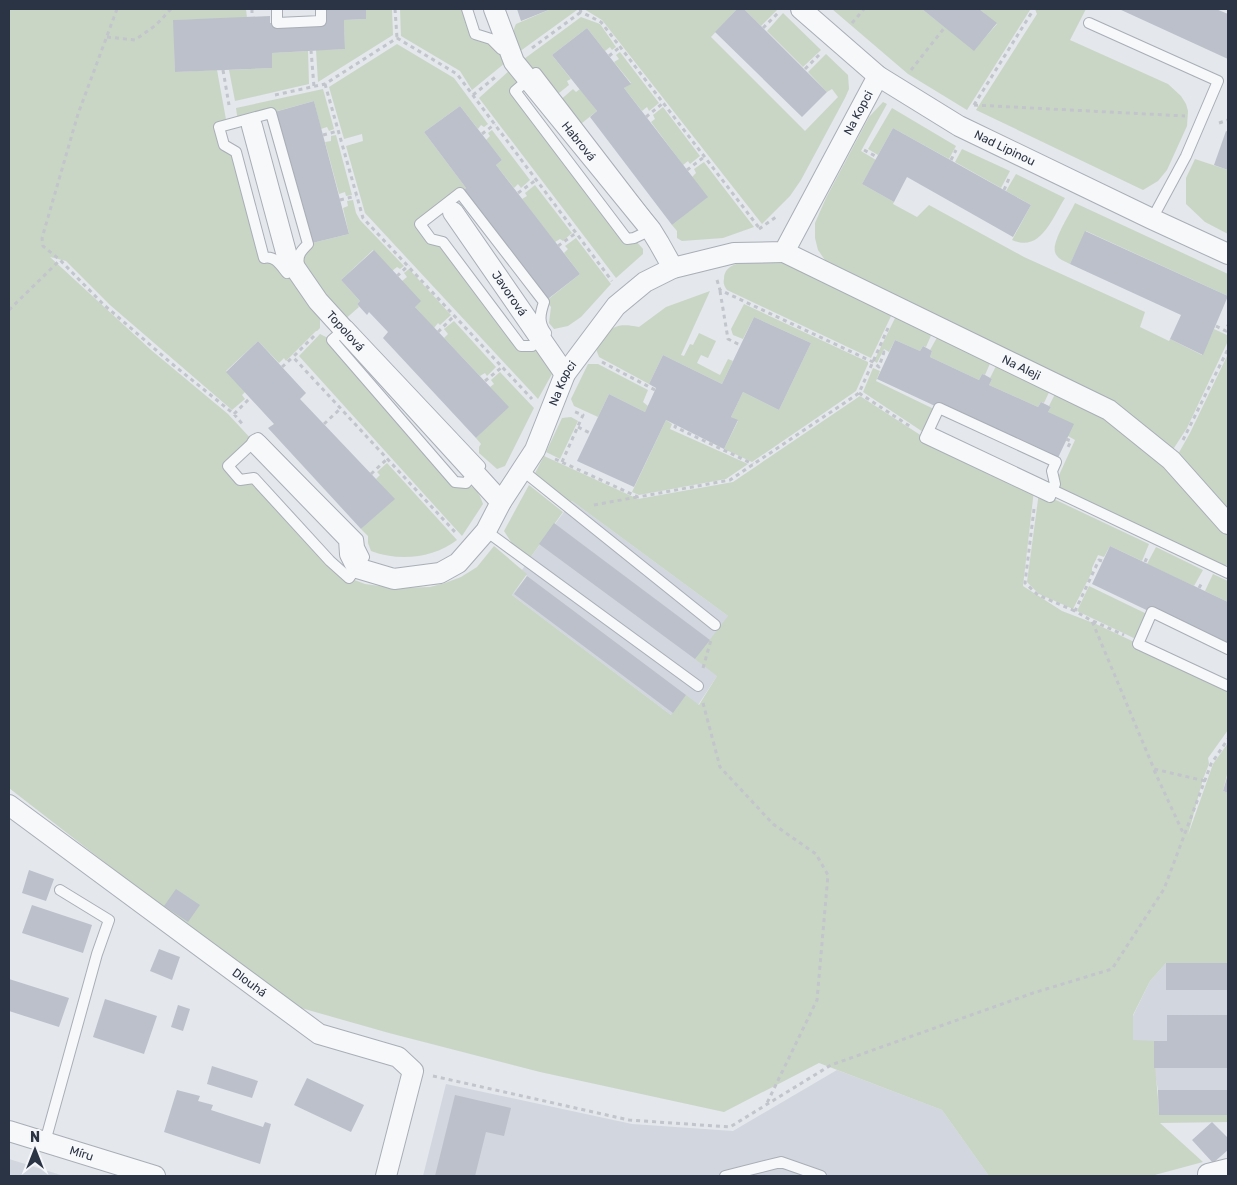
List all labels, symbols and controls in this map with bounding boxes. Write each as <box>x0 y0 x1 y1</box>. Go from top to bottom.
street label: Na Kopci <box>841 88 876 138</box>
street label: Habrová <box>559 119 599 164</box>
street label: Nad Lipinou <box>972 127 1038 169</box>
street label: Javorová <box>489 268 530 319</box>
street label: Topolová <box>324 308 367 354</box>
street label: Na Aleji <box>1000 352 1043 383</box>
street label: Na Kopci <box>546 358 579 408</box>
street label: Dlouhá <box>230 965 269 1000</box>
north arrow <box>10 1125 60 1175</box>
text: N <box>30 1129 40 1146</box>
street label: Míru <box>68 1143 95 1164</box>

